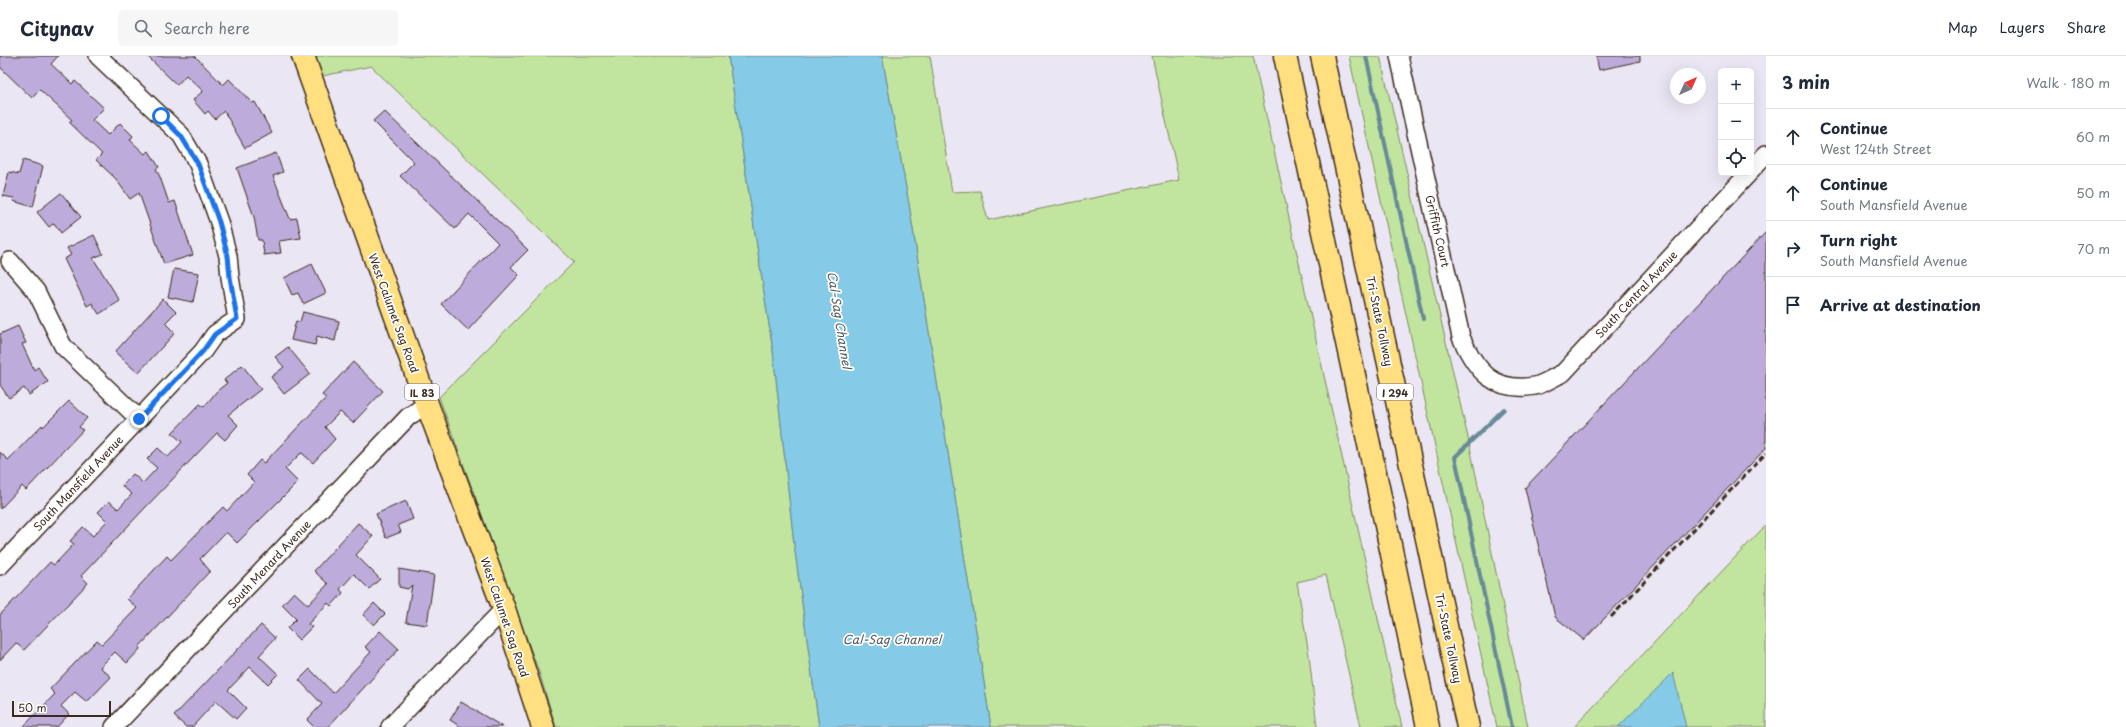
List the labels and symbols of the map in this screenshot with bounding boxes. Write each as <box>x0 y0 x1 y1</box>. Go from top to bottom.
north arrow <box>1670 68 1706 104</box>
route start <box>152 107 170 125</box>
street label: Griffith Court <box>1421 193 1455 269</box>
street label: South Central Avenue <box>1591 247 1681 341</box>
street label: West Calumet Sag Road <box>364 251 424 375</box>
water label: Cal-Sag Channel <box>823 270 857 372</box>
street label: Tri-State Tollway <box>1362 274 1398 368</box>
road number: IL 83 <box>405 384 439 400</box>
road number: I 294 <box>1377 384 1413 400</box>
route end <box>130 410 148 428</box>
street label: South Mansfield Avenue <box>29 432 127 534</box>
street label: South Menard Avenue <box>223 516 315 612</box>
street label: West Calumet Sag Road <box>476 555 534 679</box>
street label: Tri-State Tollway <box>1431 591 1467 685</box>
water label: Cal-Sag Channel <box>843 630 943 648</box>
scale bar <box>12 699 111 718</box>

